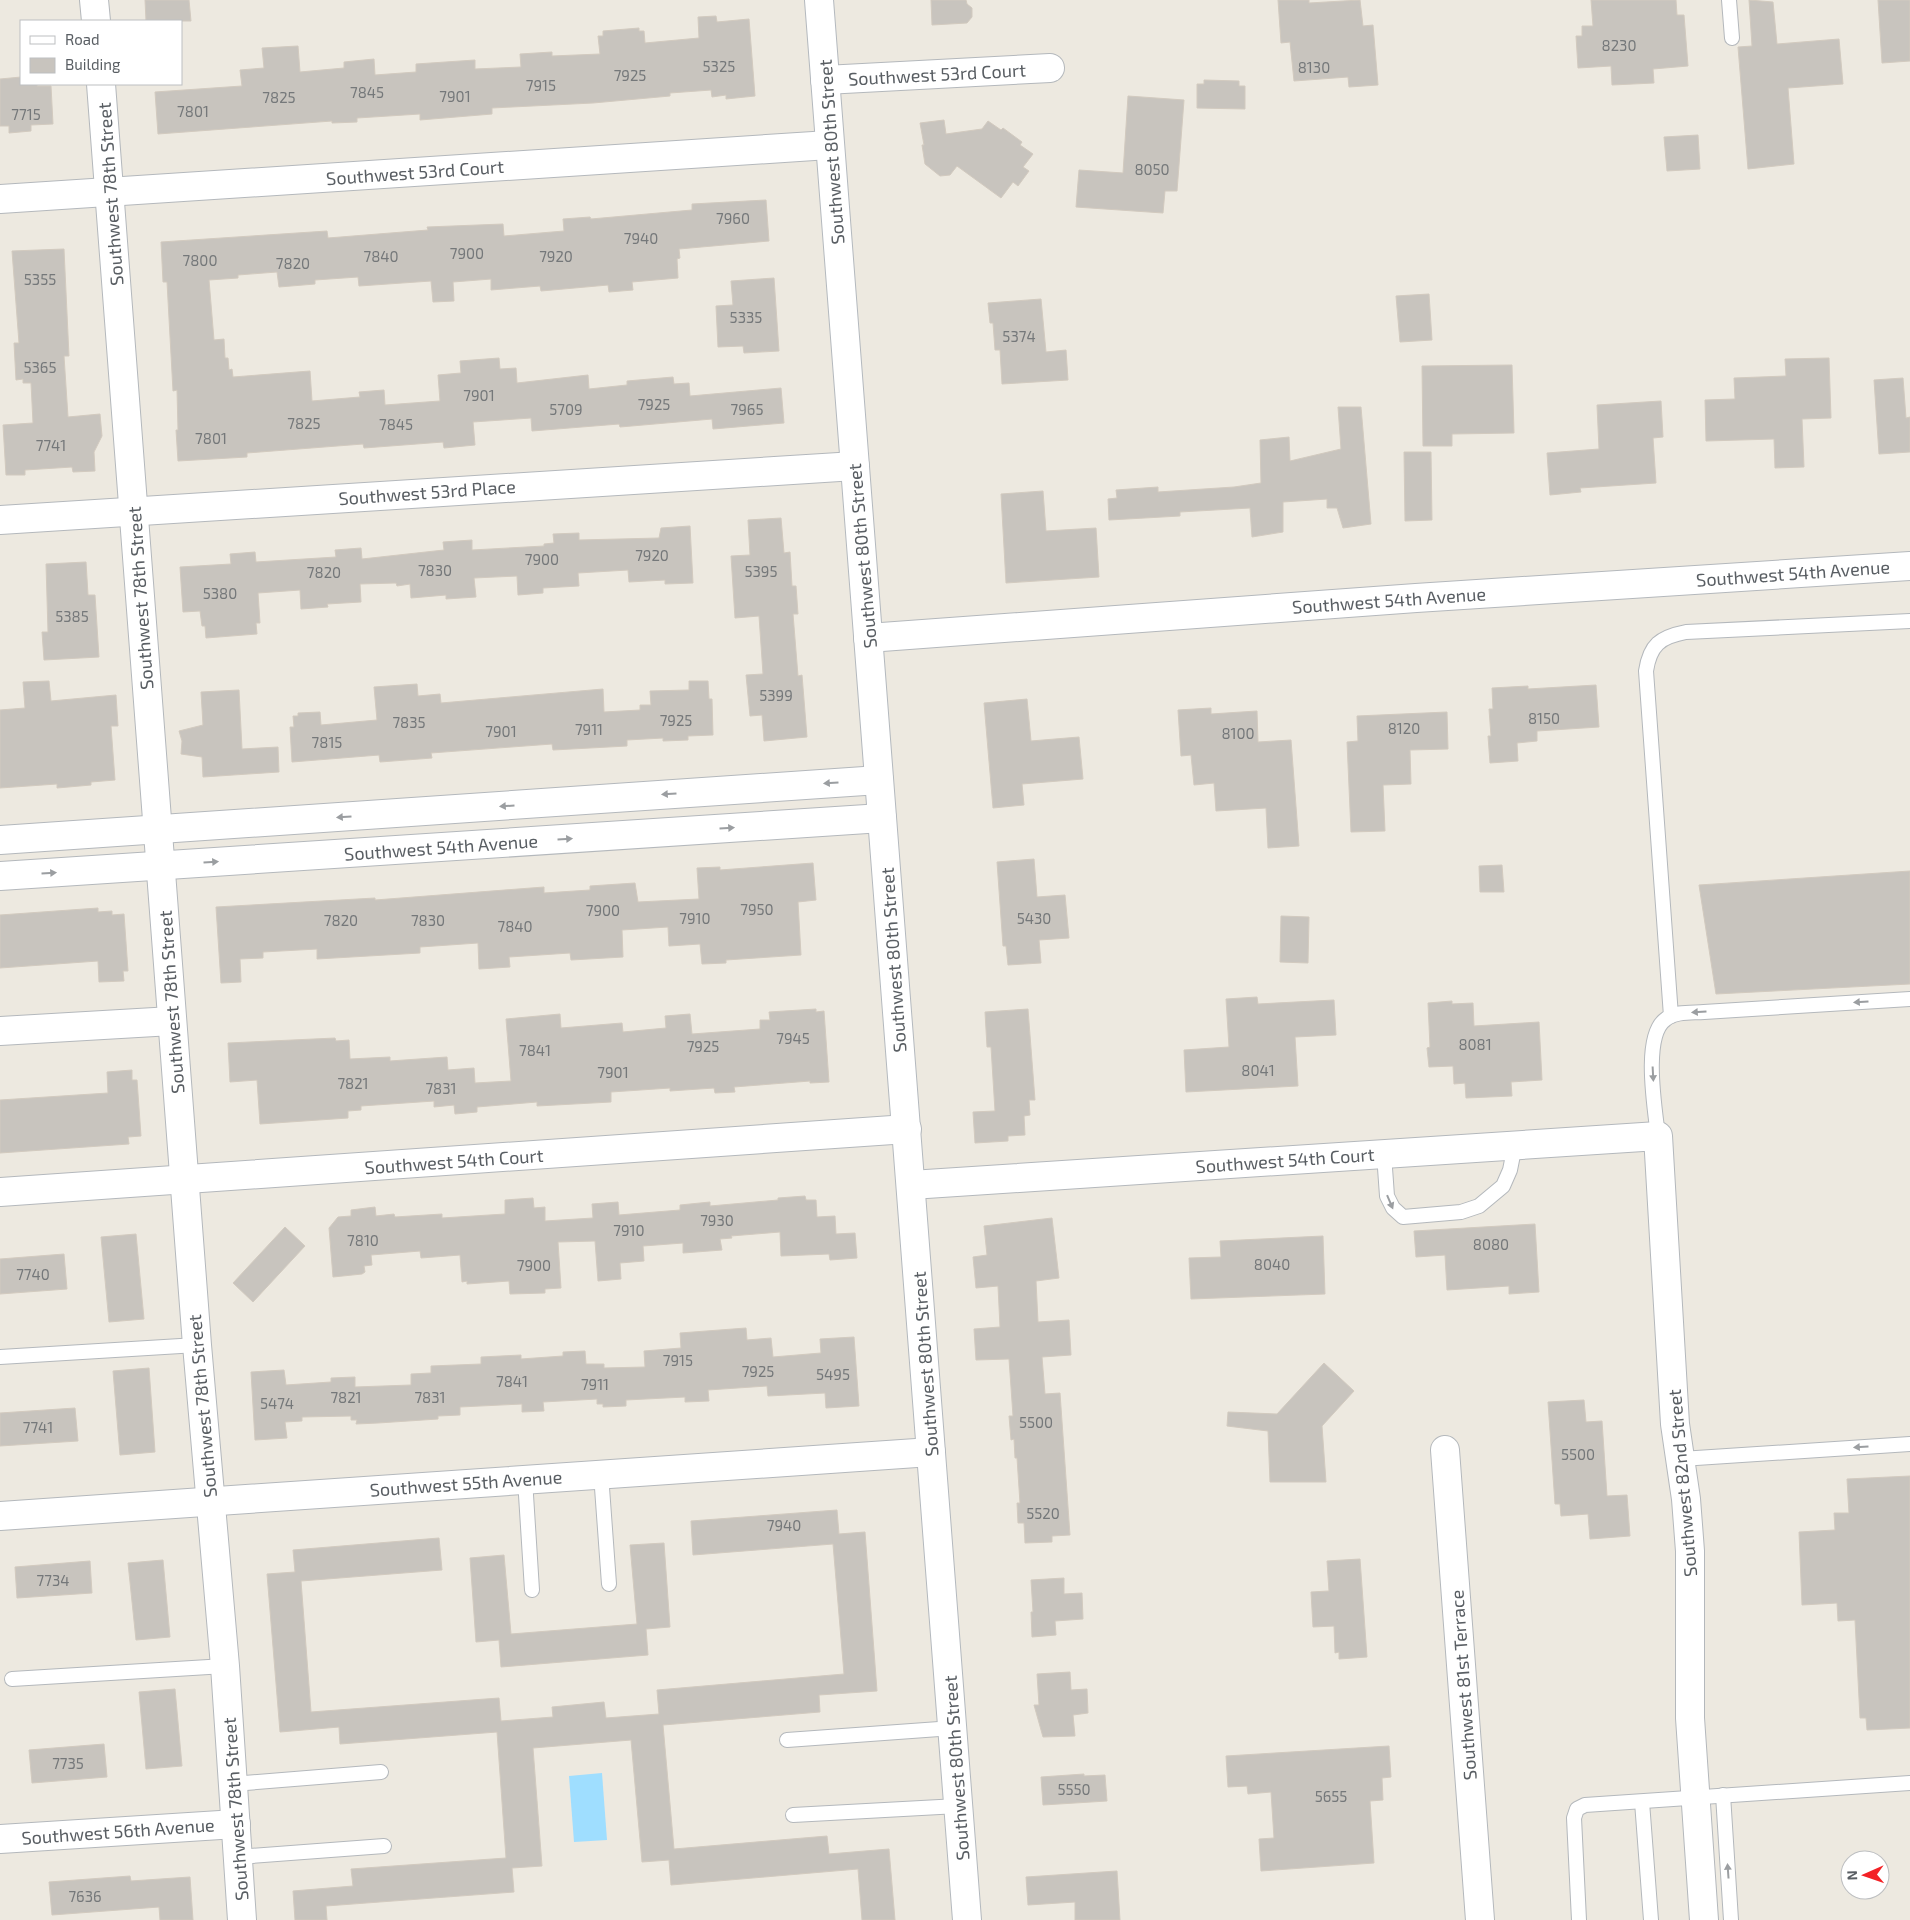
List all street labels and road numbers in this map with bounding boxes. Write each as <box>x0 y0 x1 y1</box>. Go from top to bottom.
street label: Southwest 53rd Court <box>847 58 1027 90</box>
street label: Southwest 80th Street <box>814 59 848 245</box>
street label: Southwest 78th Street <box>93 101 127 286</box>
street label: Southwest 53rd Court <box>325 155 505 189</box>
street label: Southwest 80th Street <box>843 463 881 649</box>
street label: Southwest 53rd Place <box>338 475 516 509</box>
street label: Southwest 78th Street <box>123 505 157 690</box>
street label: Southwest 54th Avenue <box>1695 555 1891 591</box>
street label: Southwest 54th Avenue <box>1291 582 1487 618</box>
street label: Southwest 54th Avenue <box>343 829 539 865</box>
street label: Southwest 80th Street <box>876 867 910 1053</box>
street label: Southwest 78th Street <box>154 909 188 1094</box>
street label: Southwest 54th Court <box>1195 1143 1375 1177</box>
street label: Southwest 54th Court <box>364 1144 544 1178</box>
street label: Southwest 80th Street <box>908 1271 942 1457</box>
street label: Southwest 78th Street <box>183 1313 221 1499</box>
street label: Southwest 82nd Street <box>1663 1388 1701 1578</box>
street label: Southwest 55th Avenue <box>369 1465 563 1501</box>
street label: Southwest 81st Terrace <box>1445 1589 1481 1781</box>
street label: Southwest 80th Street <box>939 1675 973 1861</box>
street label: Southwest 78th Street <box>218 1716 252 1901</box>
street label: Southwest 56th Avenue <box>21 1813 215 1849</box>

